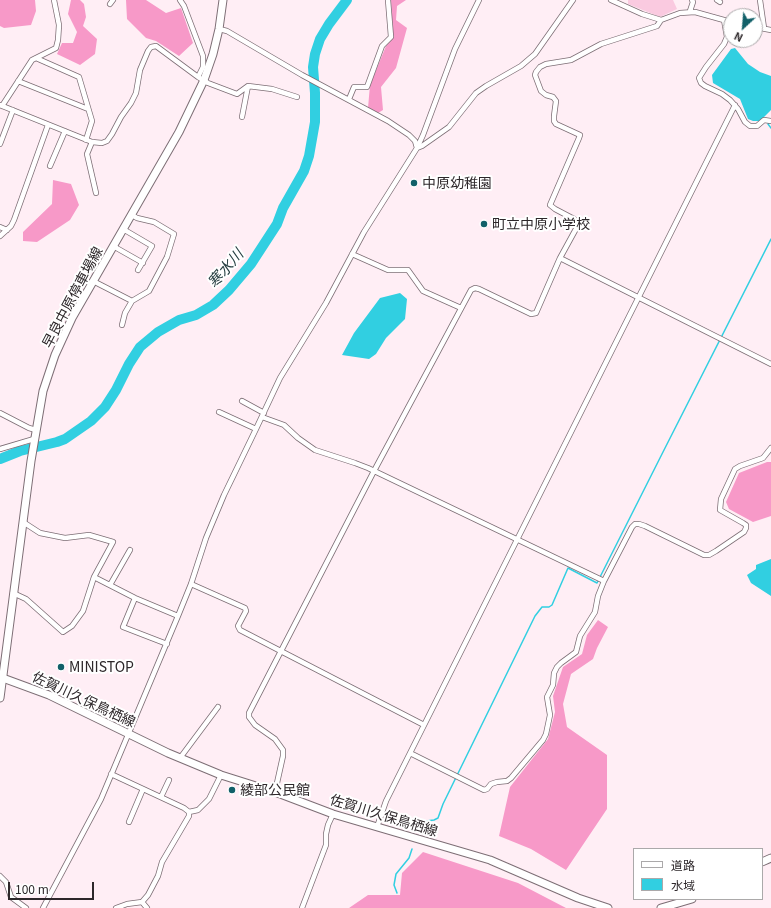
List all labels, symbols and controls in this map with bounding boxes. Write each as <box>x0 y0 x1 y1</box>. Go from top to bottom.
north arrow <box>723 8 763 48</box>
text: N <box>731 29 745 47</box>
place label: 中原幼稚園 <box>422 175 492 191</box>
marker: 中原幼稚園 <box>409 178 419 188</box>
place label: 町立中原小学校 <box>492 216 590 232</box>
marker: 町立中原小学校 <box>479 219 489 229</box>
street label: 早良中原停車場線 <box>38 244 106 350</box>
water label: 寒水川 <box>203 245 247 291</box>
place label: MINISTOP <box>69 659 134 675</box>
marker: MINISTOP <box>56 662 66 672</box>
street label: 佐賀川久保鳥栖線 <box>30 668 138 730</box>
place label: 綾部公民館 <box>240 782 310 798</box>
marker: 綾部公民館 <box>227 785 237 795</box>
street label: 佐賀川久保鳥栖線 <box>328 791 440 839</box>
legend <box>633 848 763 900</box>
text: 道路 <box>671 856 695 873</box>
scale bar <box>10 874 96 900</box>
text: 水域 <box>671 876 695 893</box>
text: 100 m <box>15 880 49 897</box>

